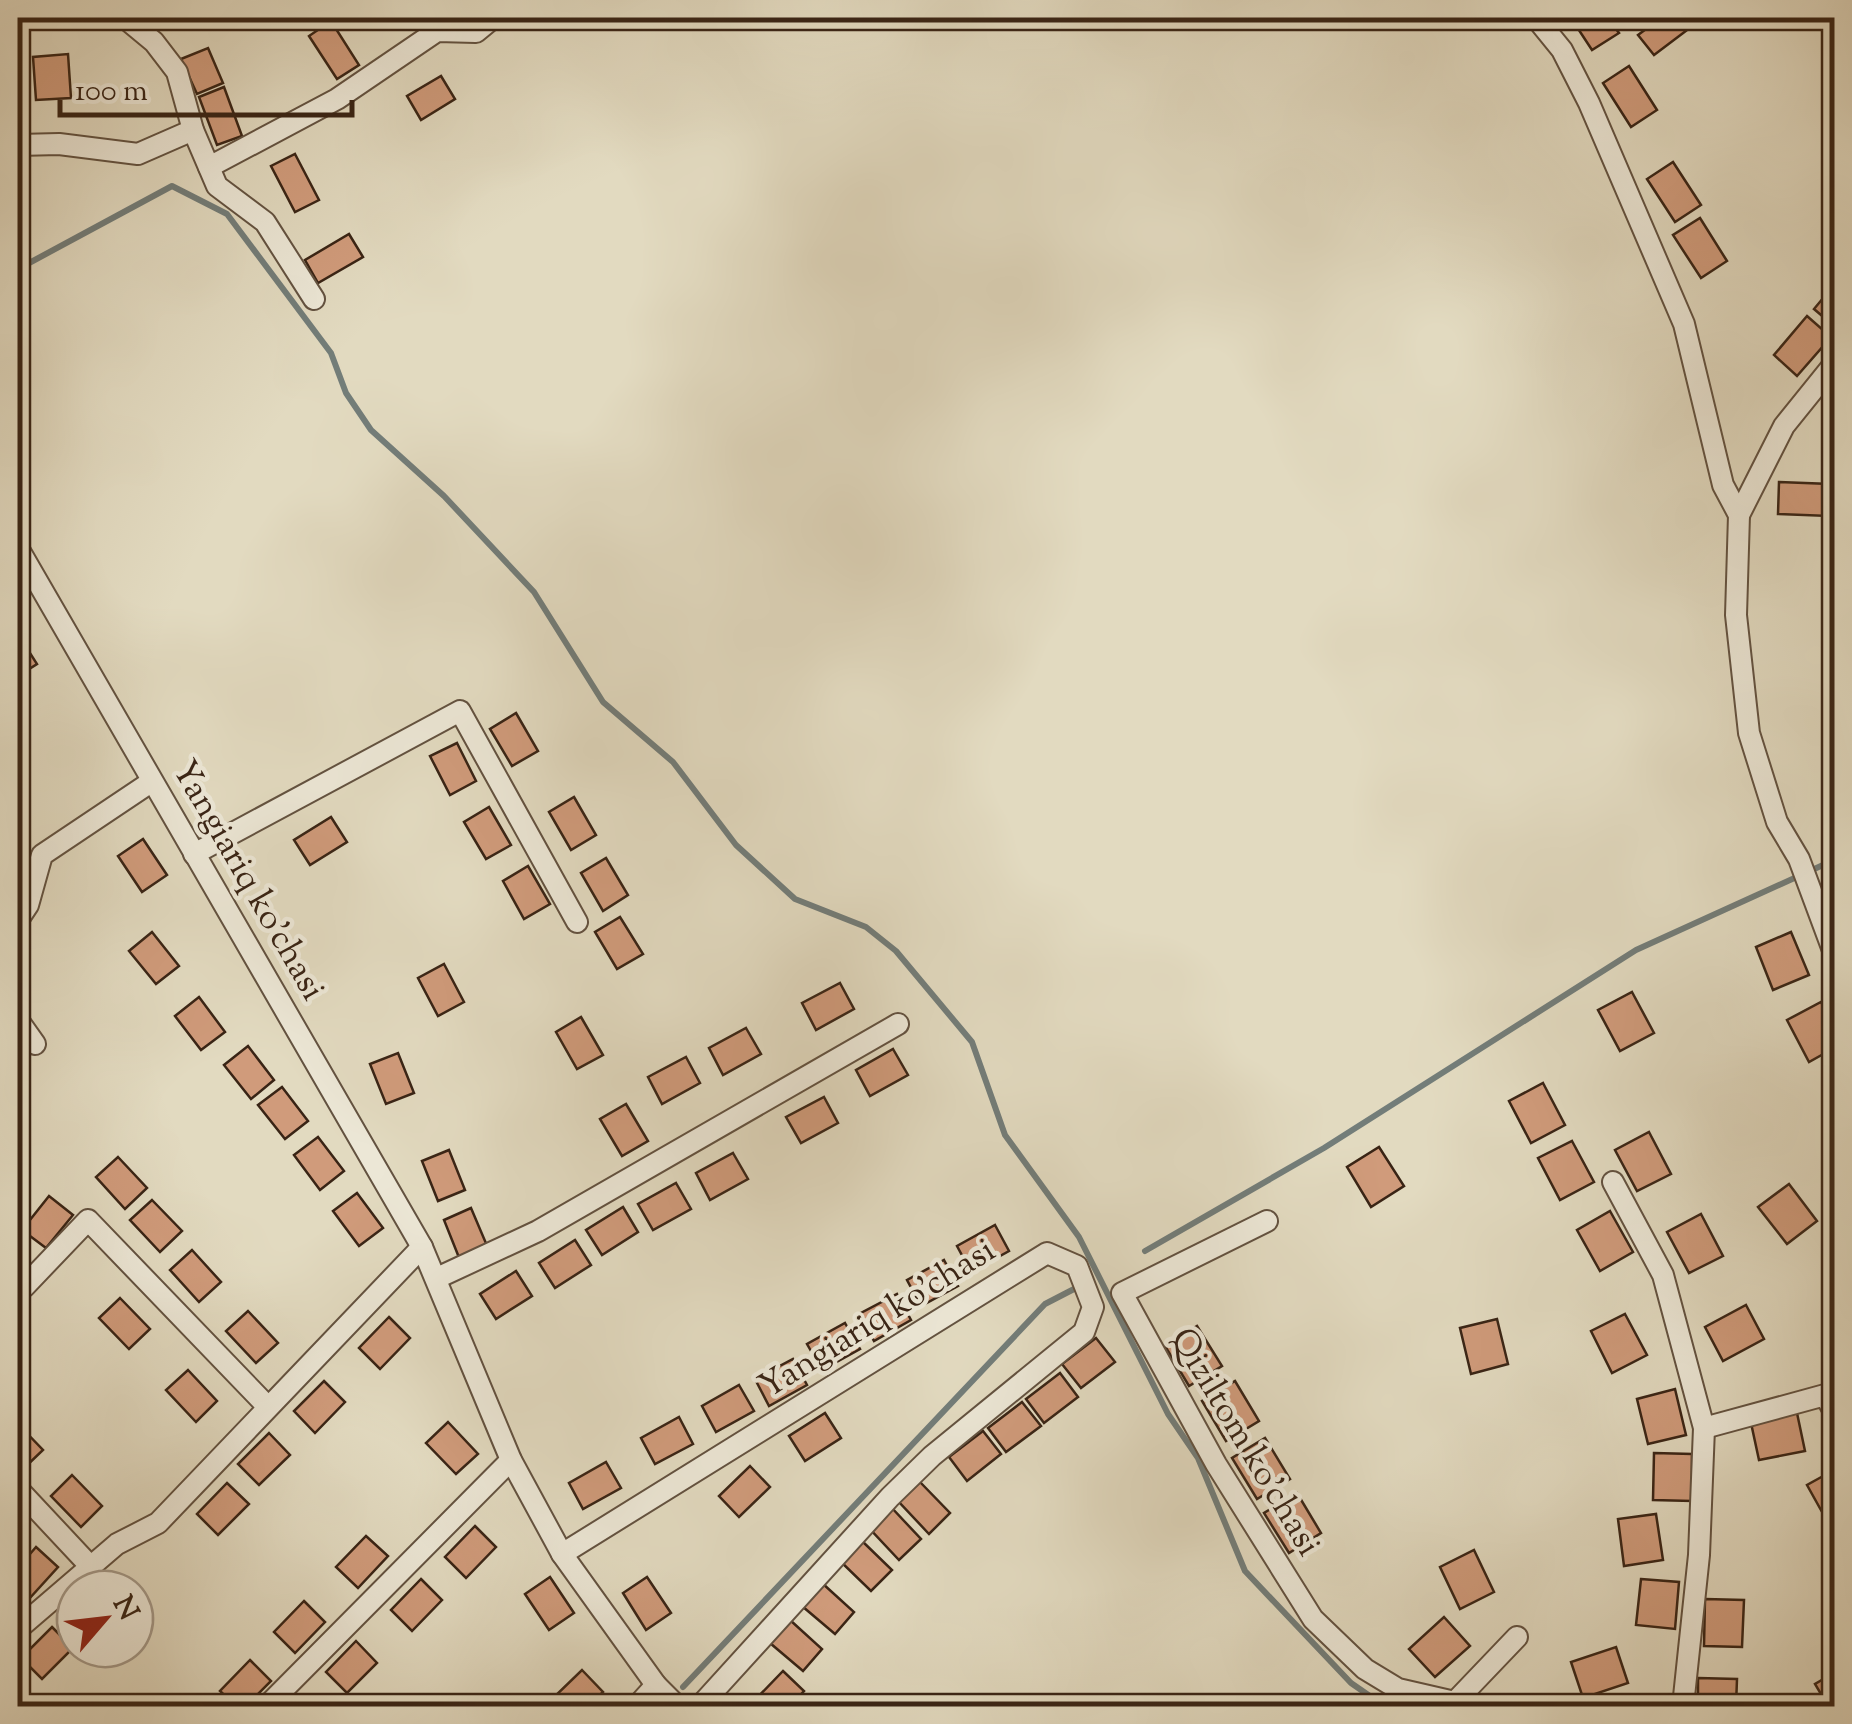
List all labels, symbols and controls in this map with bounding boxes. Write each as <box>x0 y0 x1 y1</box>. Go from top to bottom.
scale bar <box>60 55 352 117</box>
text: 100 m <box>75 71 148 114</box>
street label: Yangiariq ko'chasi <box>157 751 337 1011</box>
street label: Yangiariq ko'chasi <box>750 1227 1006 1413</box>
street label: Qiziltom ko'chasi <box>1156 1319 1332 1567</box>
north arrow <box>55 1569 155 1669</box>
text: N <box>102 1589 147 1628</box>

